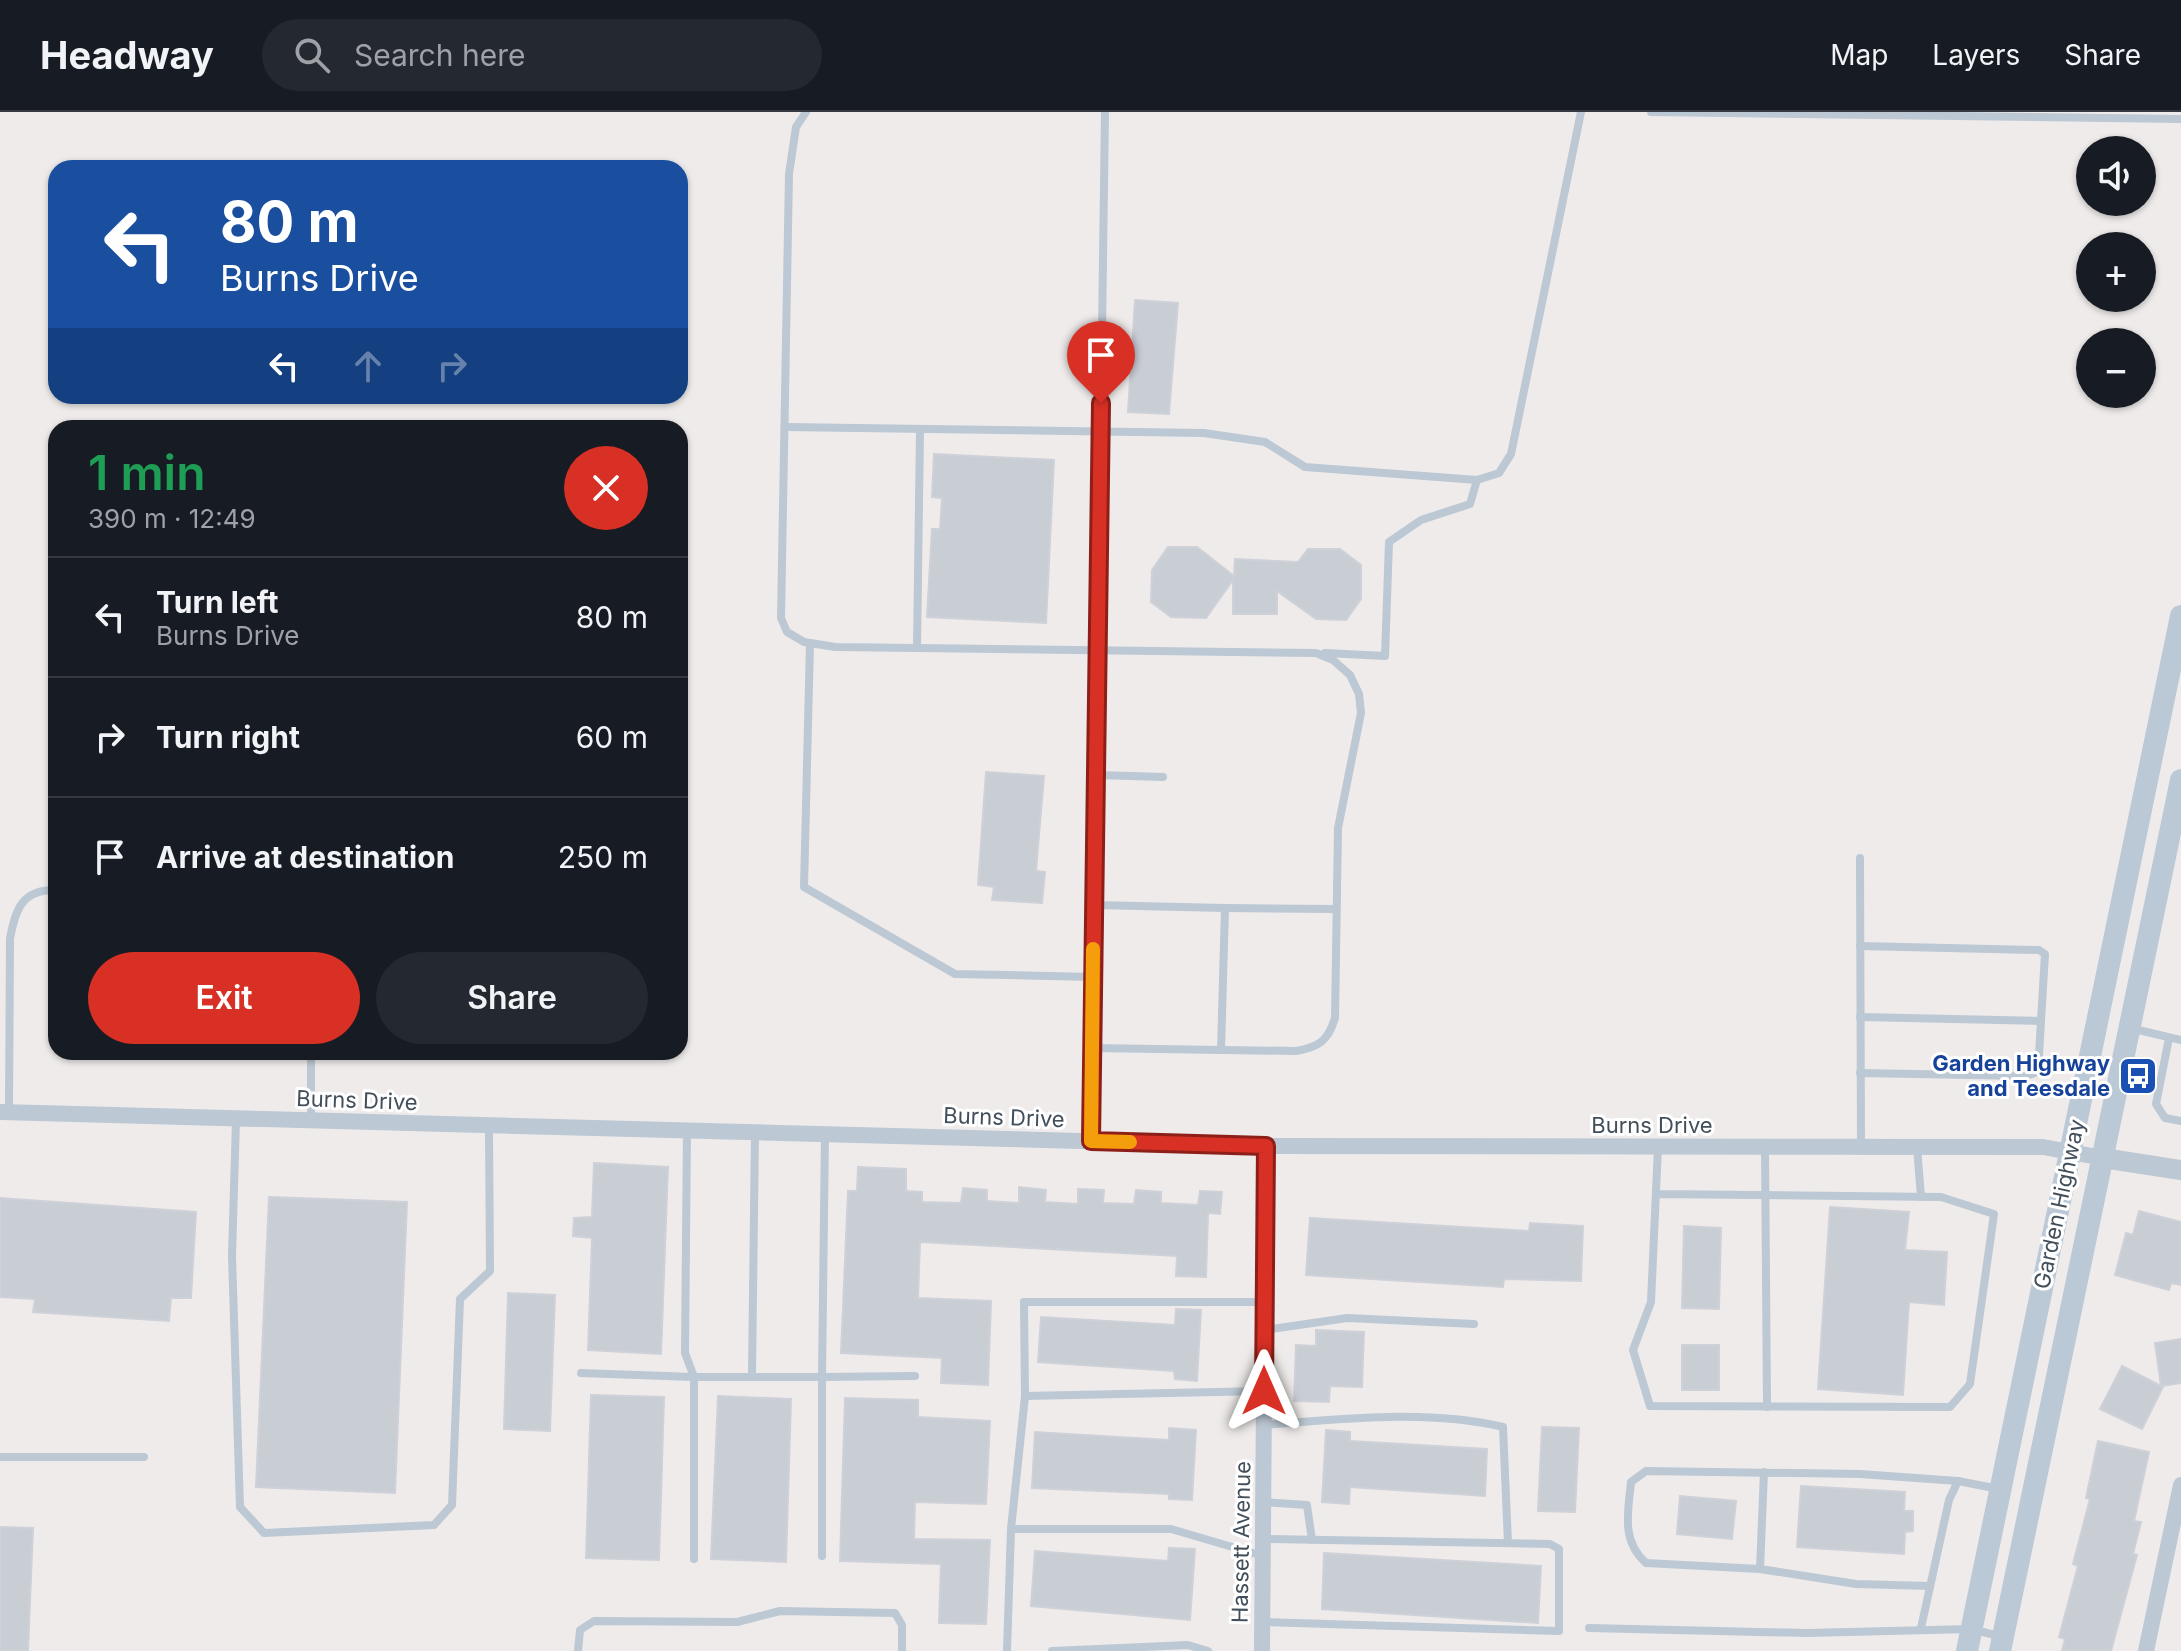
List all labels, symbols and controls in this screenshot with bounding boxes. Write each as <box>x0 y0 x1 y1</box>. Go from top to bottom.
search box <box>262 19 822 91</box>
text: Headway <box>40 32 214 78</box>
icon: search <box>290 33 334 77</box>
text: Search here <box>354 37 525 73</box>
text: Map <box>1830 38 1888 72</box>
text: Layers <box>1932 38 2020 72</box>
text: Share <box>2064 38 2141 72</box>
map controls <box>2076 136 2156 408</box>
button: sound <box>2076 136 2156 216</box>
text: 80 m <box>220 188 359 256</box>
icon: left <box>88 192 192 296</box>
button: + <box>2076 232 2156 312</box>
text: Burns Drive <box>220 256 419 300</box>
pin <box>1067 321 1135 403</box>
button: − <box>2076 328 2156 408</box>
icon: arrive <box>1079 333 1123 377</box>
icon: left <box>262 344 306 388</box>
icon: ahead <box>346 344 390 388</box>
icon: right <box>430 344 474 388</box>
text: 1 min <box>88 443 206 502</box>
button: close <box>564 446 648 530</box>
text: 390 m · 12:49 <box>88 503 256 534</box>
text: Turn left <box>156 584 278 620</box>
icon: left <box>88 595 132 639</box>
text: 80 m <box>576 599 648 635</box>
text: Burns Drive <box>156 620 300 651</box>
icon: right <box>88 715 132 759</box>
text: Turn right <box>156 719 300 755</box>
text: 60 m <box>576 719 648 755</box>
icon: arrive <box>88 835 132 879</box>
text: Arrive at destination <box>156 839 454 875</box>
text: 250 m <box>558 839 648 875</box>
button: Exit <box>88 952 360 1044</box>
button: Share <box>376 952 648 1044</box>
place label: Garden Highway and Teesdale <box>1932 1050 2110 1101</box>
bus stop icon: Garden Highway and Teesdale <box>2117 1055 2159 1097</box>
street label: Burns Drive <box>296 1085 418 1115</box>
street label: Burns Drive <box>943 1102 1065 1132</box>
street label: Burns Drive <box>1591 1112 1713 1138</box>
street label: Garden Highway <box>2028 1117 2090 1291</box>
position arrow <box>1222 1349 1306 1433</box>
street label: Hassett Avenue <box>1227 1461 1255 1623</box>

